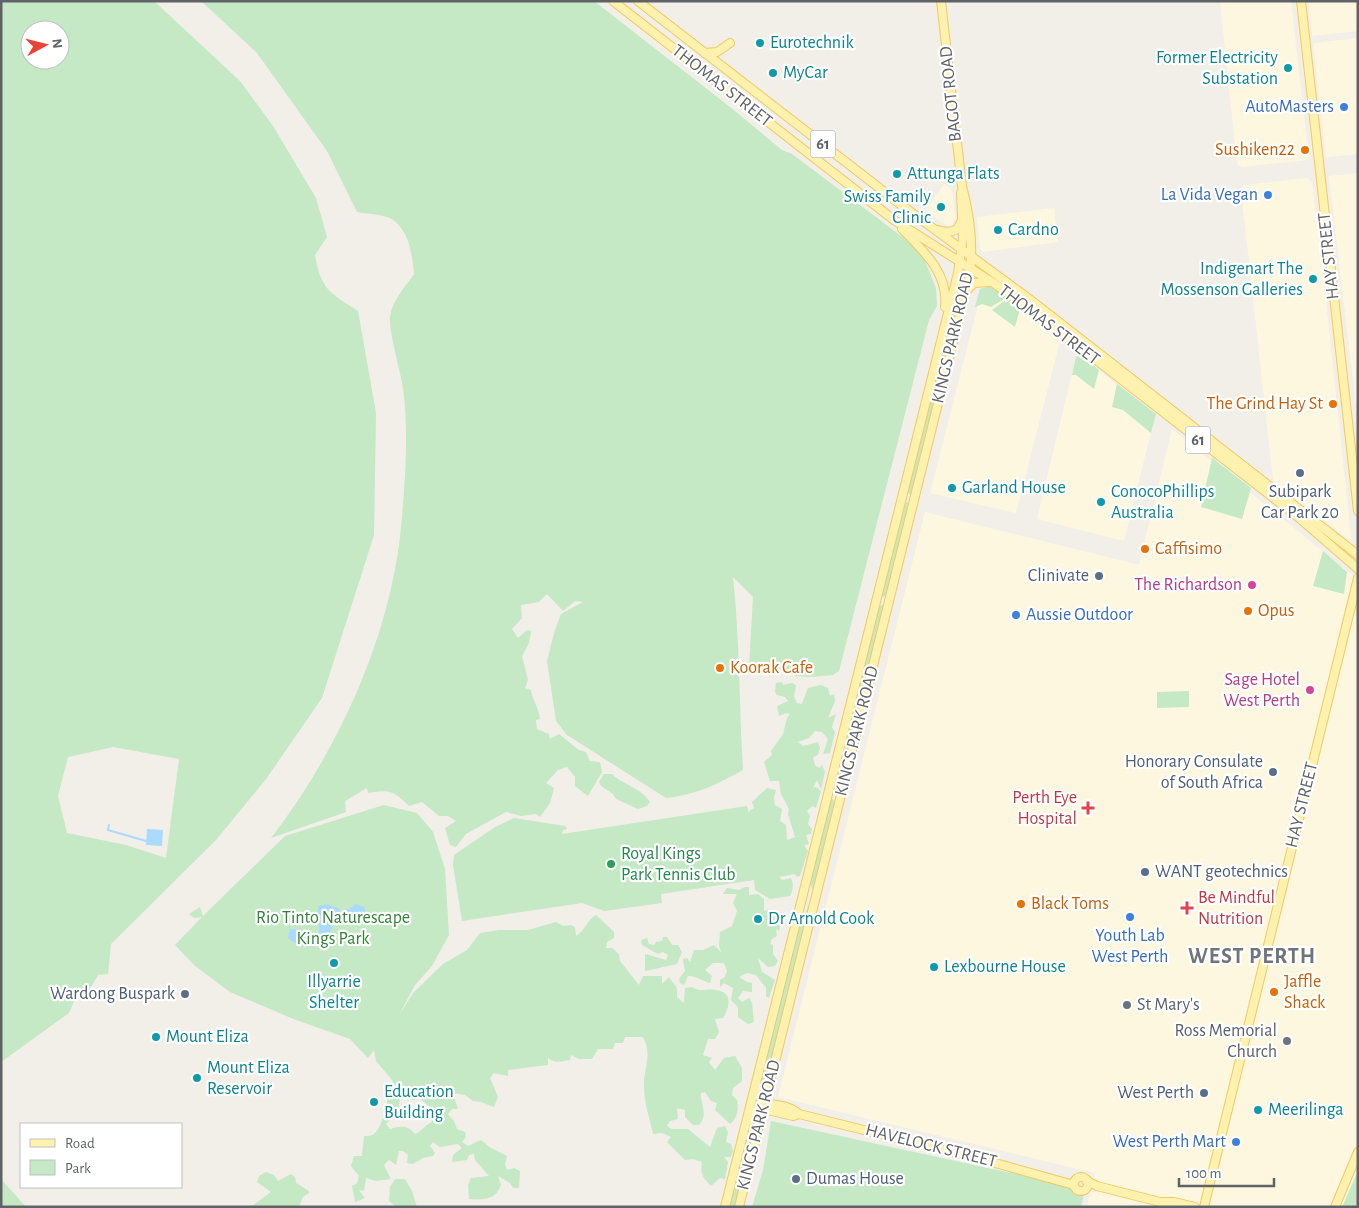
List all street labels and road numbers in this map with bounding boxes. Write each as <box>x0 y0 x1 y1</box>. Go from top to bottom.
street label: THOMAS STREET <box>669 41 776 131</box>
street label: BAGOT ROAD <box>937 45 965 143</box>
road number: 61 <box>810 130 836 158</box>
street label: HAY STREET <box>1315 211 1343 300</box>
street label: KINGS PARK ROAD <box>929 271 977 405</box>
street label: THOMAS STREET <box>995 281 1103 369</box>
road number: 61 <box>1186 426 1210 454</box>
street label: KINGS PARK ROAD <box>832 664 882 798</box>
street label: HAY STREET <box>1283 760 1321 850</box>
street label: KINGS PARK ROAD <box>734 1058 784 1192</box>
street label: HAVELOCK STREET <box>863 1121 999 1171</box>

